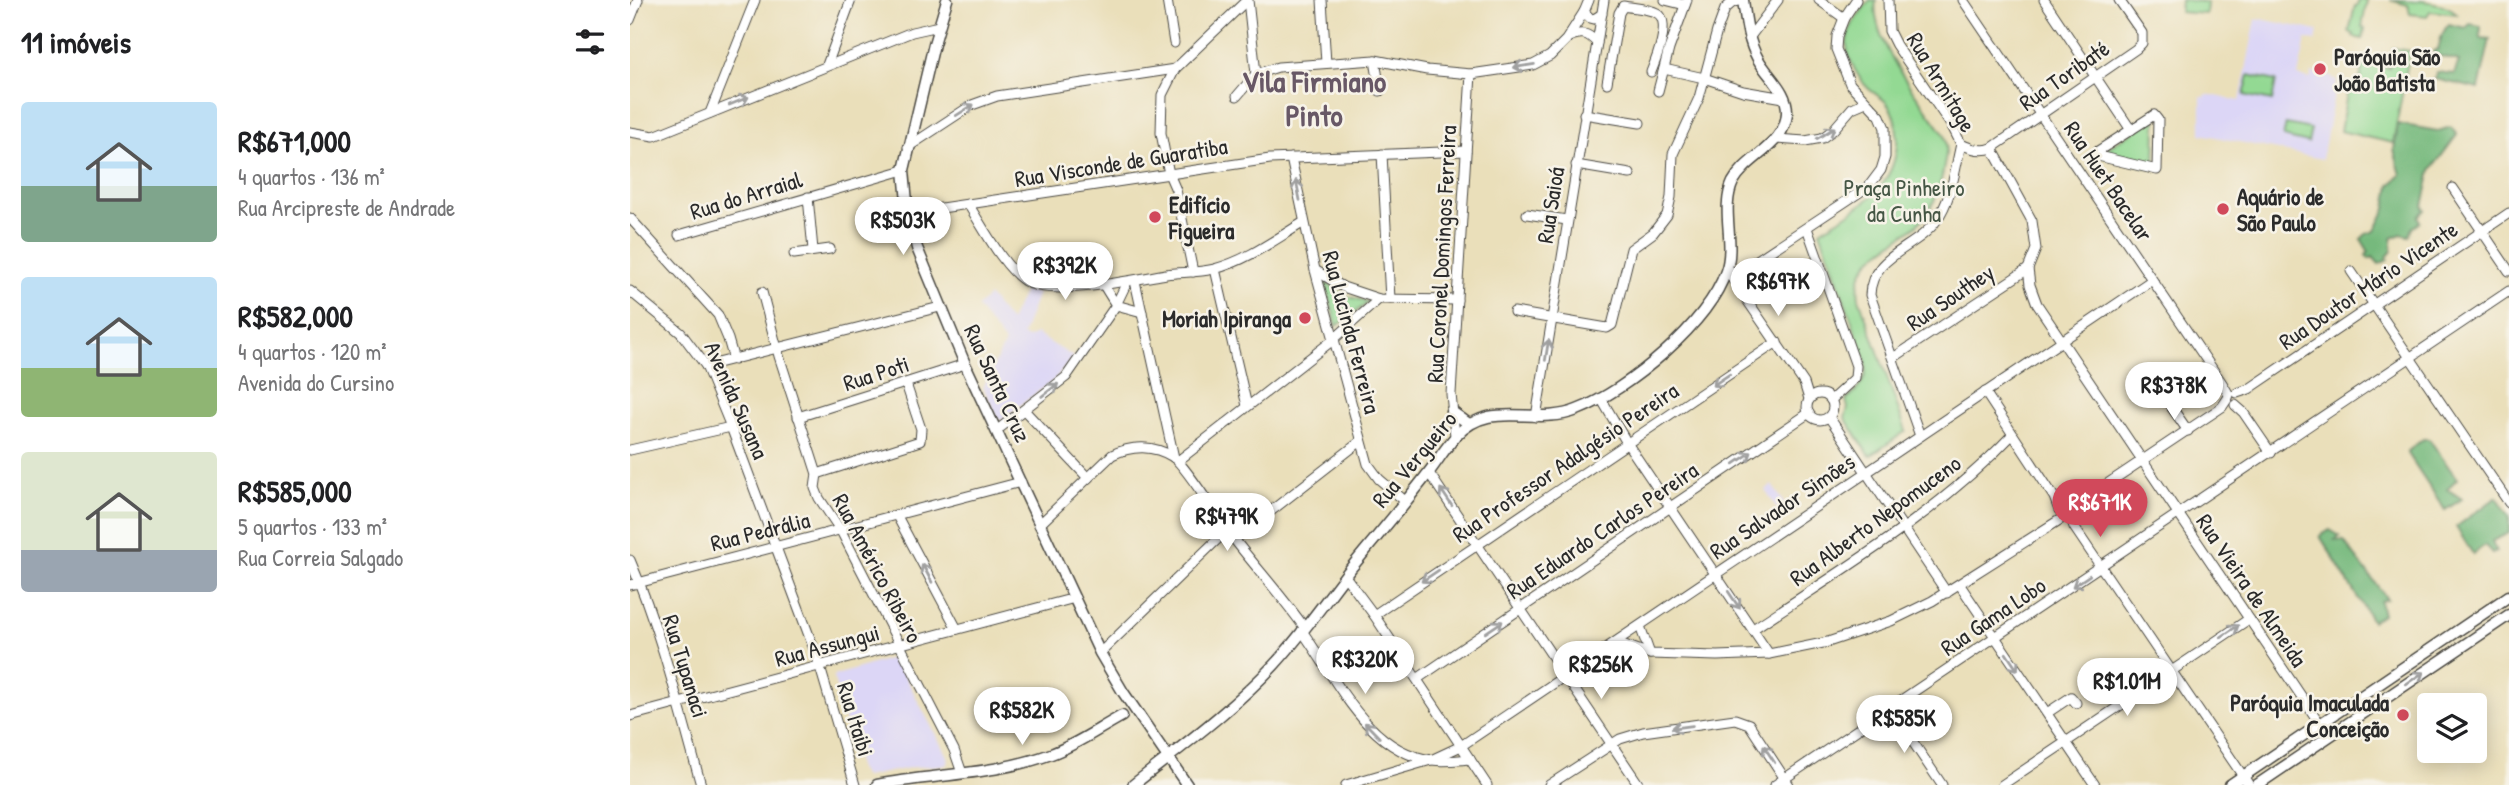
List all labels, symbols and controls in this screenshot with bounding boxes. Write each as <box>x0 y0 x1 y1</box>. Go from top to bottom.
text: 11 imóveis <box>21 22 131 62</box>
icon: filters <box>571 23 609 61</box>
street label: Rua Armitage <box>1900 26 1984 138</box>
street label: Rua Toribaté <box>2013 33 2115 117</box>
place label: Paróquia São João Batista <box>2334 41 2441 98</box>
one-way arrow <box>1513 60 1536 73</box>
district label: Vila Firmiano Pinto <box>1242 61 1386 135</box>
marker: Paróquia São João Batista <box>2312 61 2328 77</box>
one-way arrow <box>728 93 750 106</box>
one-way arrow <box>955 103 975 117</box>
street label: Rua Huet Bacelar <box>2057 115 2161 247</box>
text: R$671,000 <box>238 121 351 161</box>
street label: Rua Coronel Domingos Ferreira <box>1419 125 1463 383</box>
one-way arrow <box>1816 126 1835 141</box>
icon: home <box>77 130 161 214</box>
street label: Rua Visconde de Guaratiba <box>1012 130 1230 194</box>
text: 4 quartos · 136 m² <box>238 161 385 192</box>
street label: Rua do Arraial <box>686 163 807 227</box>
street label: Rua Saioá <box>1529 165 1571 245</box>
park label: Praça Pinheiro da Cunha <box>1844 172 1964 229</box>
one-way arrow <box>1290 179 1304 202</box>
place label: Aquário de São Paulo <box>2237 181 2325 238</box>
place label: Edifício Figueira <box>1168 189 1234 247</box>
text: Rua Arcipreste de Andrade <box>238 192 455 223</box>
pin: R$503K <box>846 198 960 257</box>
marker: Aquário de São Paulo <box>2215 201 2231 217</box>
text: R$503K <box>871 204 935 235</box>
marker: Edifício Figueira <box>1147 209 1163 225</box>
street label: Rua Doutor Mário Vicente <box>2272 214 2464 356</box>
pin: R$392K <box>1008 243 1122 302</box>
street label: Rua Lucinda Ferreira <box>1315 247 1389 417</box>
text: R$392K <box>1033 249 1097 280</box>
street label: Rua Southey <box>1900 256 2000 338</box>
pin: R$697K <box>1721 258 1835 318</box>
text: R$697K <box>1746 265 1810 296</box>
text: R$582,000 <box>238 296 353 336</box>
place label: Moriah Ipiranga <box>1162 303 1291 335</box>
icon: home <box>77 305 161 389</box>
marker: Moriah Ipiranga <box>1297 310 1313 326</box>
street label: Rua Santa Cruz <box>957 319 1039 447</box>
text: 4 quartos · 120 m² <box>238 336 387 367</box>
street label: Avenida Susana <box>697 336 777 464</box>
one-way arrow <box>1541 339 1554 362</box>
street label: Rua Poti <box>839 348 913 398</box>
pin: R$378K <box>2117 362 2231 422</box>
text: Avenida do Cursino <box>238 367 394 398</box>
text: R$378K <box>2141 369 2207 400</box>
one-way arrow <box>1712 373 1731 388</box>
street label: Rua Professor Adalgésio Pereira <box>1446 375 1684 549</box>
one-way arrow <box>1041 382 1059 397</box>
street label: Rua Vergueiro <box>1365 404 1463 514</box>
street label: Rua Salvador Simões <box>1703 446 1861 566</box>
street label: Rua Alberto Nepomuceno <box>1783 447 1967 593</box>
one-way arrow <box>1733 451 1752 465</box>
street label: Rua Eduardo Carlos Pereira <box>1500 454 1704 606</box>
text: R$585,000 <box>238 471 352 511</box>
icon: home <box>77 480 161 564</box>
pin: R$671K <box>2043 480 2157 539</box>
text: R$671K <box>2068 486 2132 517</box>
street label: Rua Américo Ribeiro <box>826 488 930 648</box>
one-way arrow <box>1439 488 1453 507</box>
pin: R$479K <box>1170 494 1284 553</box>
text: R$479K <box>1196 500 1258 531</box>
street label: Rua Pedrália <box>707 504 813 558</box>
street label: Rua Vieira de Almeida <box>2189 507 2315 673</box>
text: 5 quartos · 133 m² <box>238 511 387 542</box>
text: Rua Correia Salgado <box>238 542 403 573</box>
one-way arrow <box>920 563 933 584</box>
one-way arrow <box>1421 569 1441 583</box>
street label: Rua Gama Lobo <box>1934 569 2052 663</box>
one-way arrow <box>2071 574 2091 588</box>
one-way arrow <box>1727 590 1741 609</box>
street label: Rua Tupanaci <box>656 611 716 721</box>
street label: Rua Assungui <box>771 616 883 674</box>
one-way arrow <box>1483 619 1503 633</box>
one-way arrow <box>2220 624 2239 639</box>
pin: R$320K <box>1308 636 1422 696</box>
pin: R$256K <box>1544 642 1658 701</box>
text: R$320K <box>1332 643 1398 674</box>
text: R$256K <box>1569 648 1633 679</box>
one-way arrow <box>2005 652 2019 671</box>
pin: R$1.01M <box>2062 658 2192 718</box>
text: R$1.01M <box>2093 665 2161 696</box>
one-way arrow <box>2404 671 2424 685</box>
street label: Rua Itaibi <box>830 678 882 760</box>
place label: Paróquia Imaculada Conceição <box>2230 687 2390 744</box>
pin: R$582K <box>965 688 1079 747</box>
map controls <box>2417 693 2487 763</box>
button: layers <box>2417 693 2487 763</box>
text: R$582K <box>990 694 1054 725</box>
pin: R$585K <box>1847 696 1961 755</box>
text: R$585K <box>1872 702 1936 733</box>
marker: Paróquia Imaculada Conceição <box>2395 707 2411 723</box>
one-way arrow <box>1671 720 1694 733</box>
one-way arrow <box>1363 722 1380 739</box>
one-way arrow <box>1762 745 1776 765</box>

